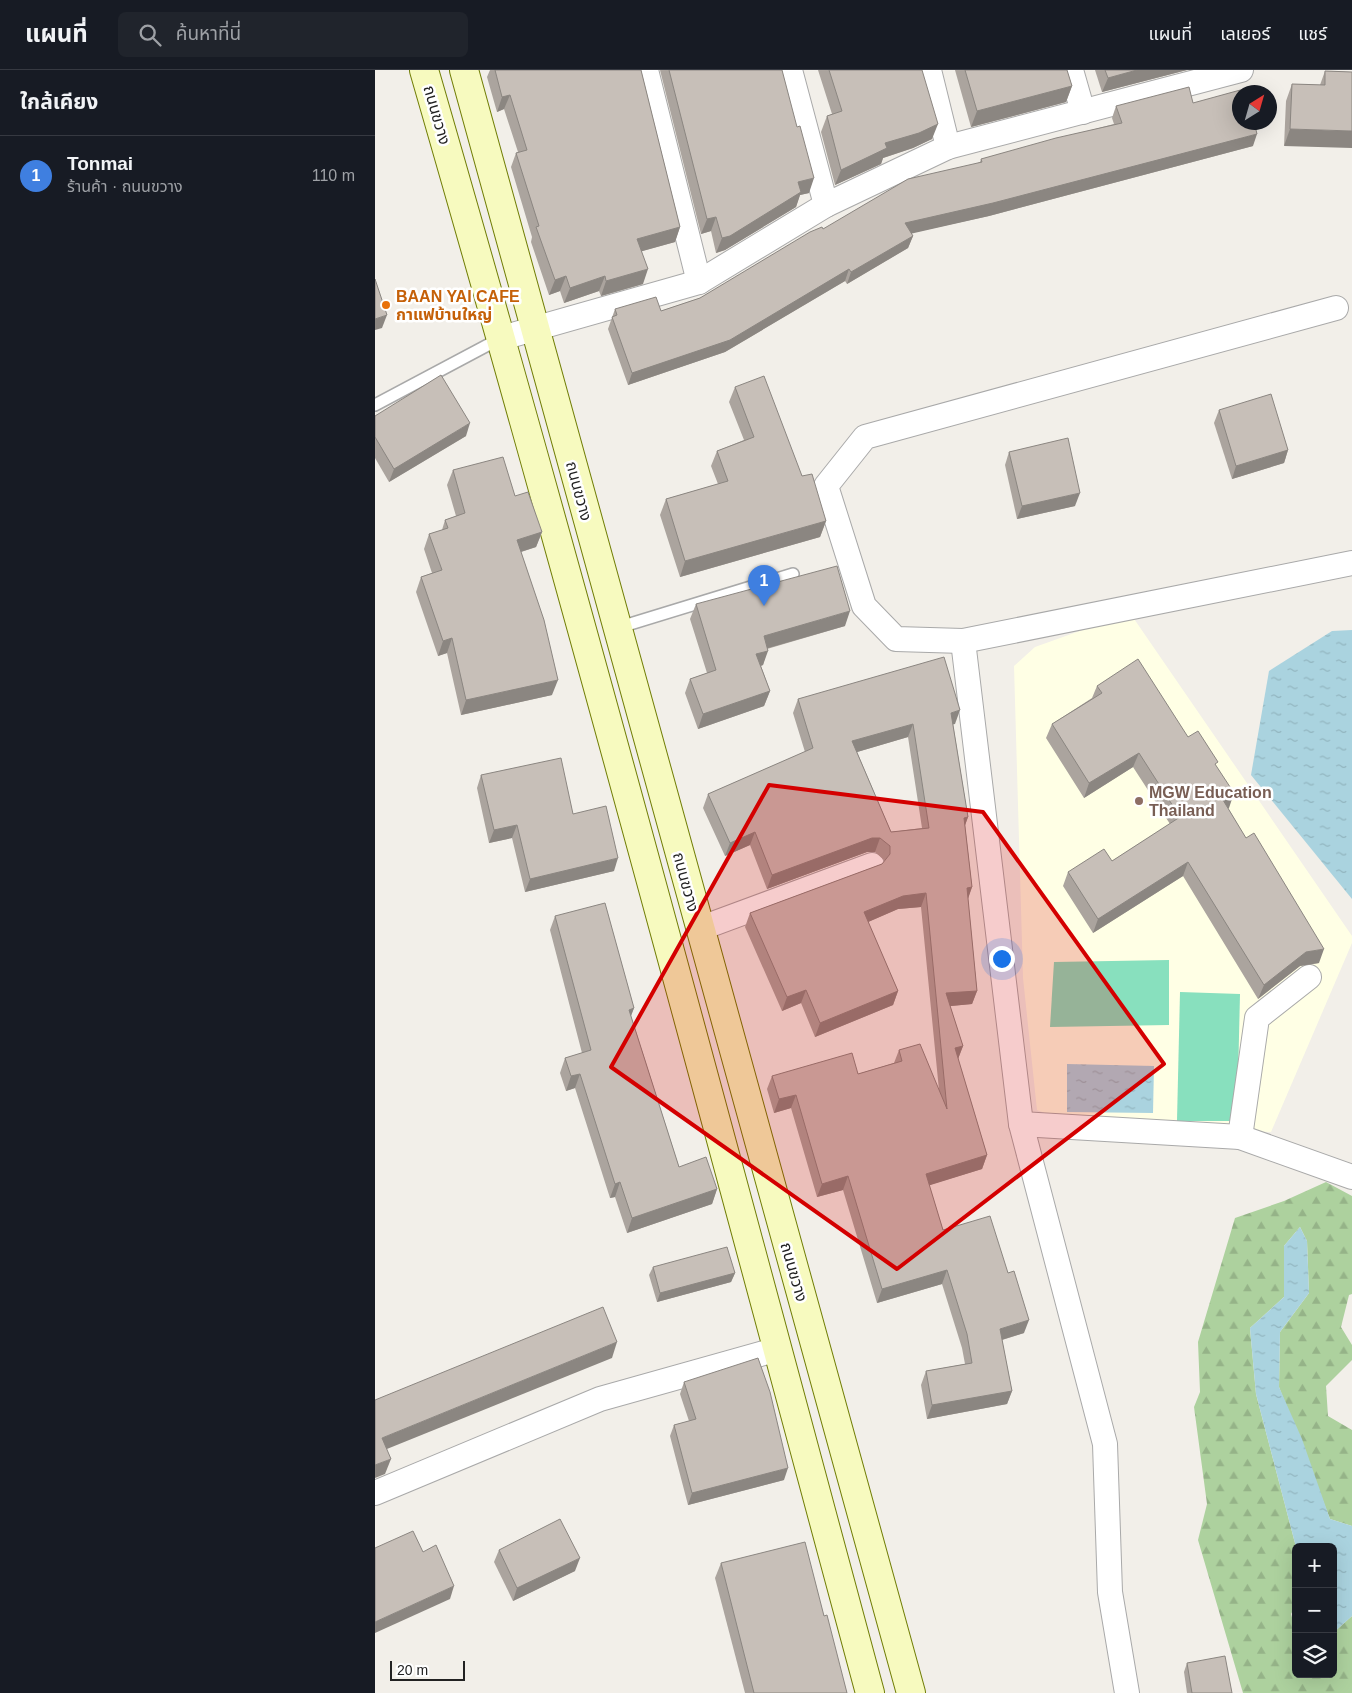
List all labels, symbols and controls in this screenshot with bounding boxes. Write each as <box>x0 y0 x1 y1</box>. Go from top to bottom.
search box <box>118 12 468 57</box>
text: แผนที่ <box>25 20 88 47</box>
icon: search <box>136 21 164 49</box>
text: ค้นหาที่นี่ <box>176 23 241 44</box>
text: แผนที่ <box>1148 24 1192 44</box>
text: เลเยอร์ <box>1220 24 1270 44</box>
text: แชร์ <box>1298 24 1327 44</box>
street label: ถนนขวาง <box>420 83 454 147</box>
north arrow <box>1232 85 1277 130</box>
text: ใกล้เคียง <box>20 90 98 113</box>
text: Tonmai <box>67 153 133 174</box>
text: 1 <box>32 167 40 184</box>
text: 110 m <box>312 167 355 184</box>
text: ร้านค้า · ถนนขวาง <box>67 178 183 195</box>
place label: BAAN YAI CAFE กาแฟบ้านใหญ่ <box>396 288 520 323</box>
marker: BAAN YAI CAFE กาแฟบ้านใหญ่ <box>380 299 392 311</box>
street label: ถนนขวาง <box>563 459 595 523</box>
pin: 1 <box>748 565 780 606</box>
place label: MGW Education Thailand <box>1149 784 1272 819</box>
marker: MGW Education Thailand <box>1133 795 1145 807</box>
street label: ถนนขวาง <box>670 850 702 914</box>
your location <box>989 946 1015 972</box>
street label: ถนนขวาง <box>777 1240 811 1304</box>
map controls <box>1292 1543 1337 1678</box>
button: + <box>1292 1543 1337 1588</box>
button: − <box>1292 1588 1337 1633</box>
button: layers <box>1292 1633 1337 1678</box>
scale bar <box>390 1658 465 1681</box>
text: 20 m <box>397 1662 428 1678</box>

